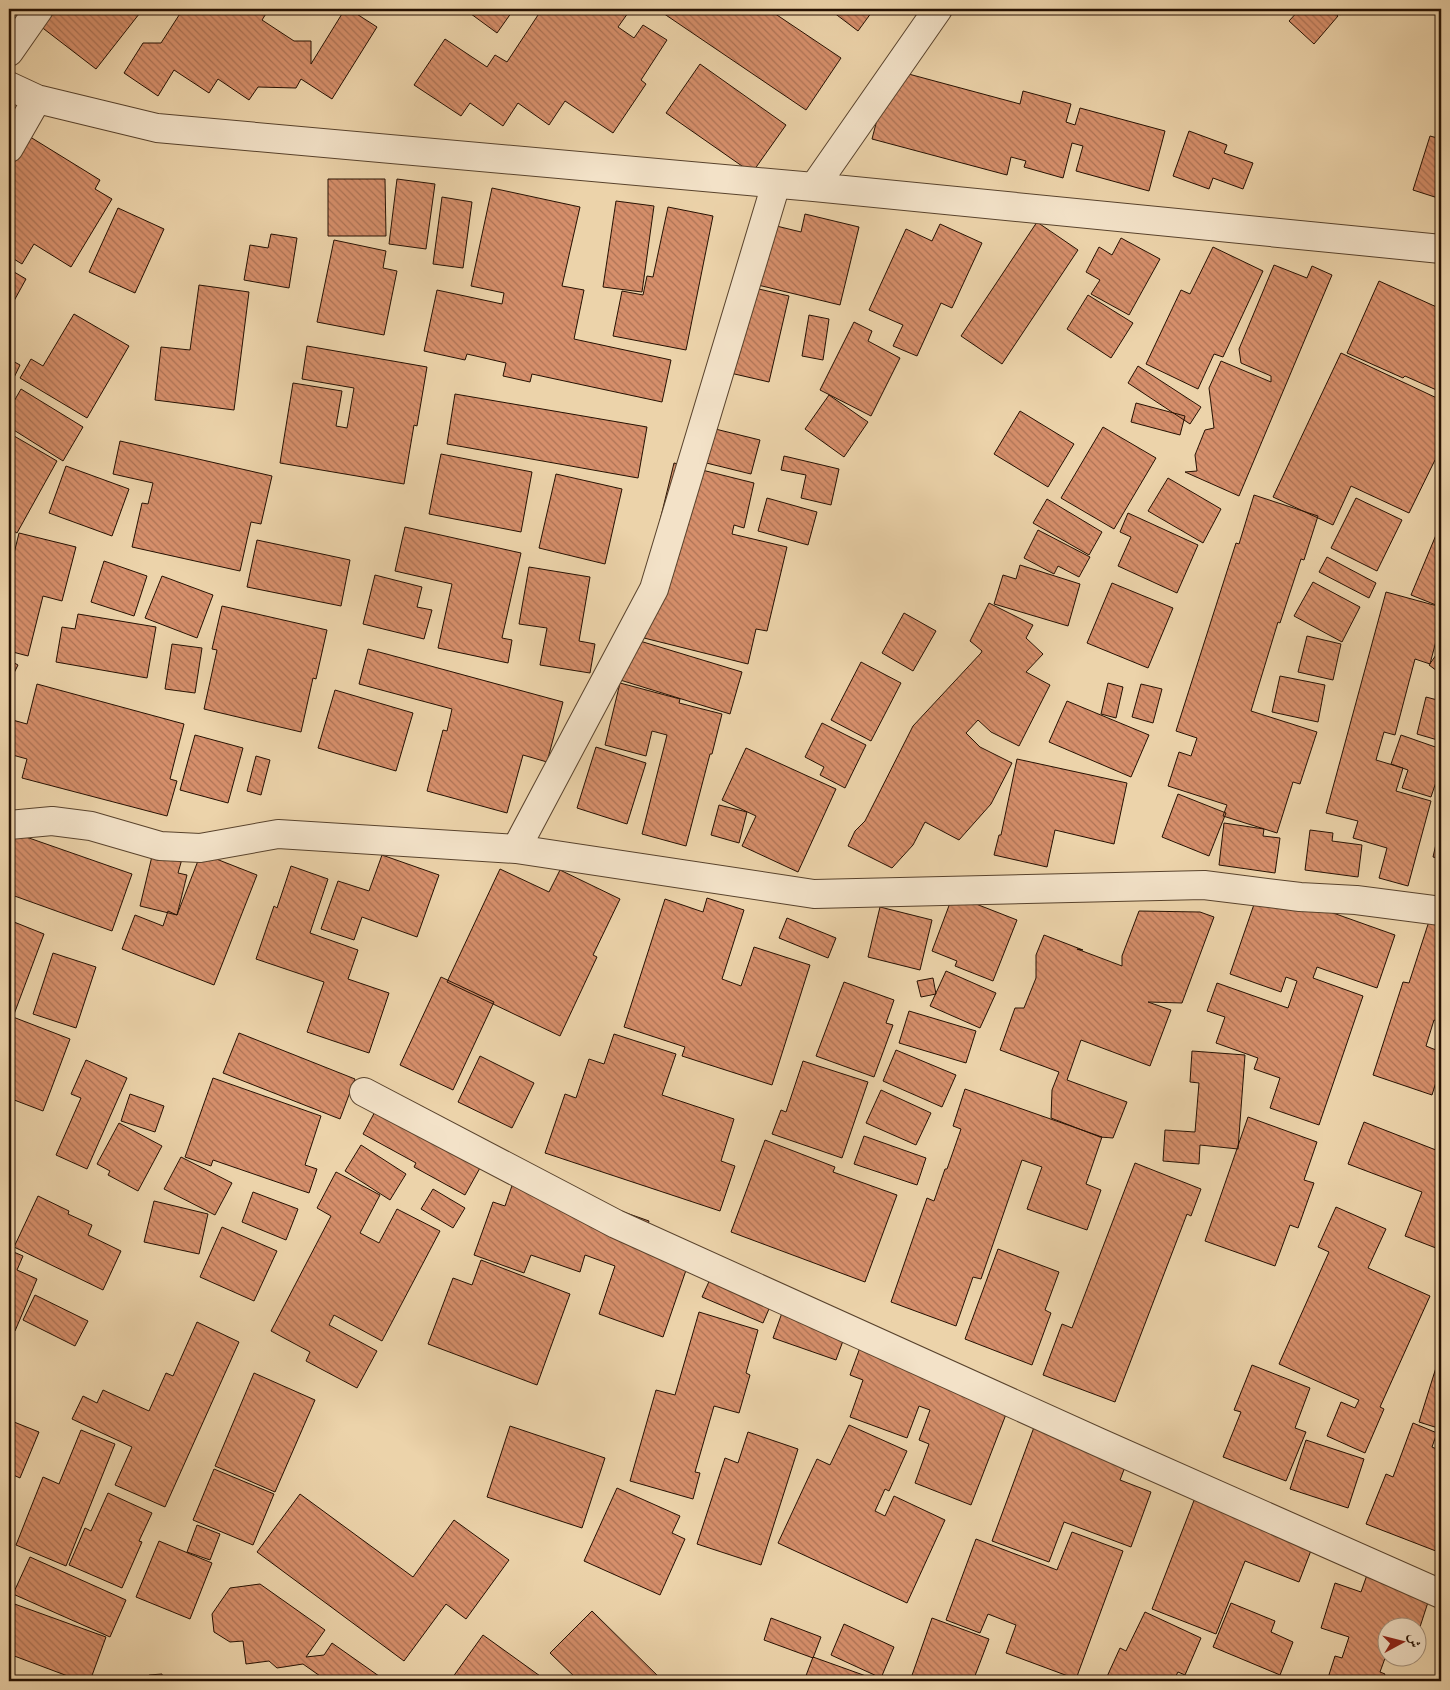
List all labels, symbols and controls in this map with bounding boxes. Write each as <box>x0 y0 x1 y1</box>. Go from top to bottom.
north arrow <box>1378 1618 1428 1668</box>
text: ش <box>1403 1633 1424 1649</box>

